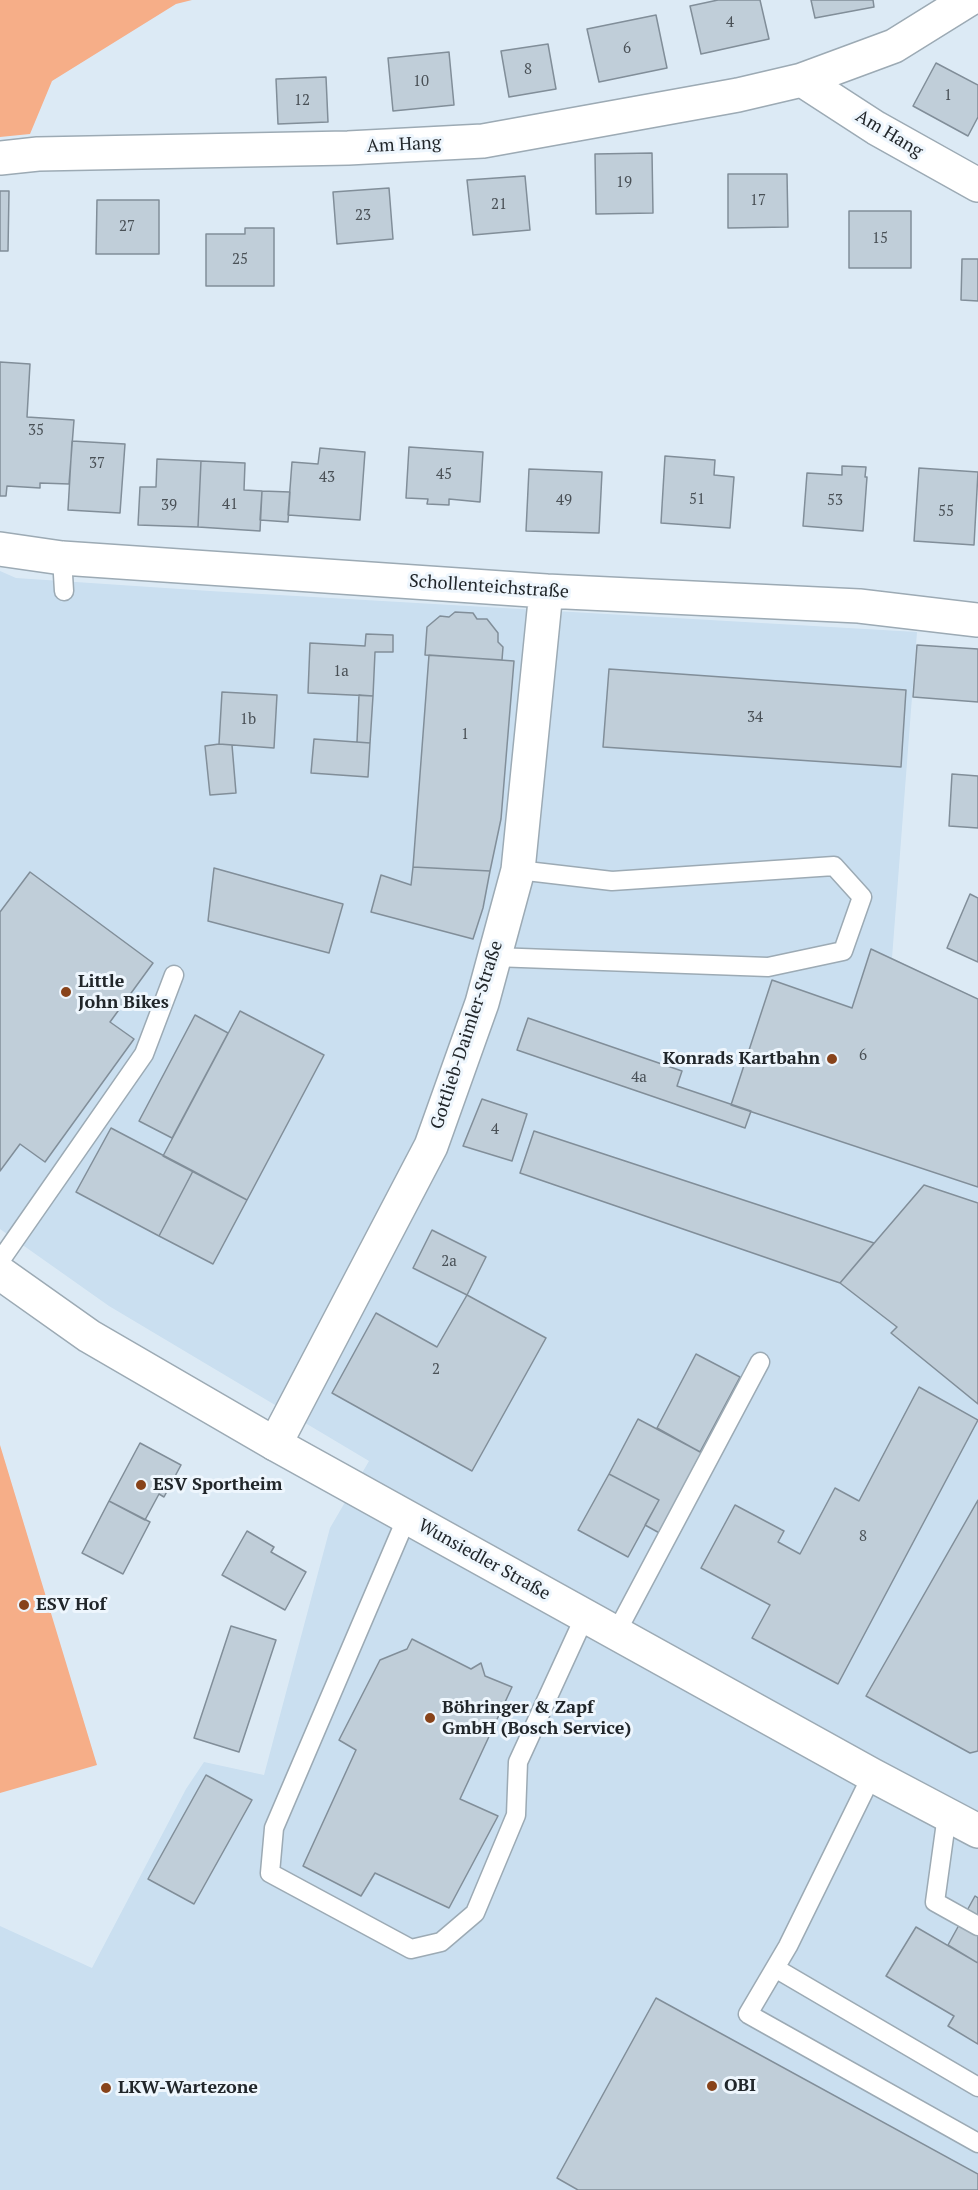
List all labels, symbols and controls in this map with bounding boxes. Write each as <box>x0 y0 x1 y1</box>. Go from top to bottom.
house number: 4 <box>726 14 734 32</box>
house number: 6 <box>623 40 631 58</box>
house number: 8 <box>524 61 532 79</box>
house number: 10 <box>413 73 429 91</box>
house number: 1 <box>944 87 952 105</box>
house number: 12 <box>294 92 310 110</box>
street label: Am Hang <box>851 106 927 162</box>
street label: Am Hang <box>366 132 442 158</box>
house number: 19 <box>616 174 632 192</box>
house number: 17 <box>750 192 766 210</box>
house number: 21 <box>491 196 507 214</box>
house number: 23 <box>355 207 371 225</box>
house number: 27 <box>119 218 135 236</box>
house number: 15 <box>872 230 888 248</box>
house number: 25 <box>232 251 248 269</box>
house number: 35 <box>28 422 44 440</box>
house number: 37 <box>89 455 105 473</box>
house number: 45 <box>436 466 452 484</box>
house number: 43 <box>319 469 335 487</box>
house number: 51 <box>689 491 705 509</box>
house number: 49 <box>556 492 572 510</box>
house number: 53 <box>827 492 843 510</box>
house number: 41 <box>222 496 238 514</box>
house number: 39 <box>161 497 177 515</box>
house number: 55 <box>938 503 954 521</box>
street label: Schollenteichstraße <box>408 571 570 603</box>
house number: 1a <box>333 663 349 681</box>
house number: 34 <box>747 709 763 727</box>
house number: 1b <box>240 711 256 729</box>
house number: 1 <box>461 726 469 744</box>
street label: Gottlieb-Daimler-Straße <box>426 938 508 1132</box>
place label: Little John Bikes <box>78 971 169 1014</box>
marker: Little John Bikes <box>59 985 73 999</box>
house number: 6 <box>859 1047 867 1065</box>
place label: Konrads Kartbahn <box>663 1048 820 1070</box>
marker: Konrads Kartbahn <box>825 1052 839 1066</box>
house number: 4a <box>631 1069 647 1087</box>
house number: 4 <box>491 1121 499 1139</box>
house number: 2a <box>441 1253 457 1271</box>
house number: 2 <box>432 1361 440 1379</box>
place label: ESV Sportheim <box>153 1474 282 1496</box>
marker: ESV Sportheim <box>134 1478 148 1492</box>
street label: Wunsiedler Straße <box>414 1515 554 1605</box>
house number: 8 <box>859 1528 867 1546</box>
place label: ESV Hof <box>36 1594 106 1616</box>
marker: ESV Hof <box>17 1598 31 1612</box>
place label: Böhringer & Zapf GmbH (Bosch Service) <box>442 1697 631 1740</box>
marker: Böhringer & Zapf GmbH (Bosch Service) <box>423 1711 437 1725</box>
place label: OBI <box>724 2075 756 2097</box>
place label: LKW-Wartezone <box>118 2077 258 2099</box>
marker: OBI <box>705 2079 719 2093</box>
marker: LKW-Wartezone <box>99 2081 113 2095</box>

